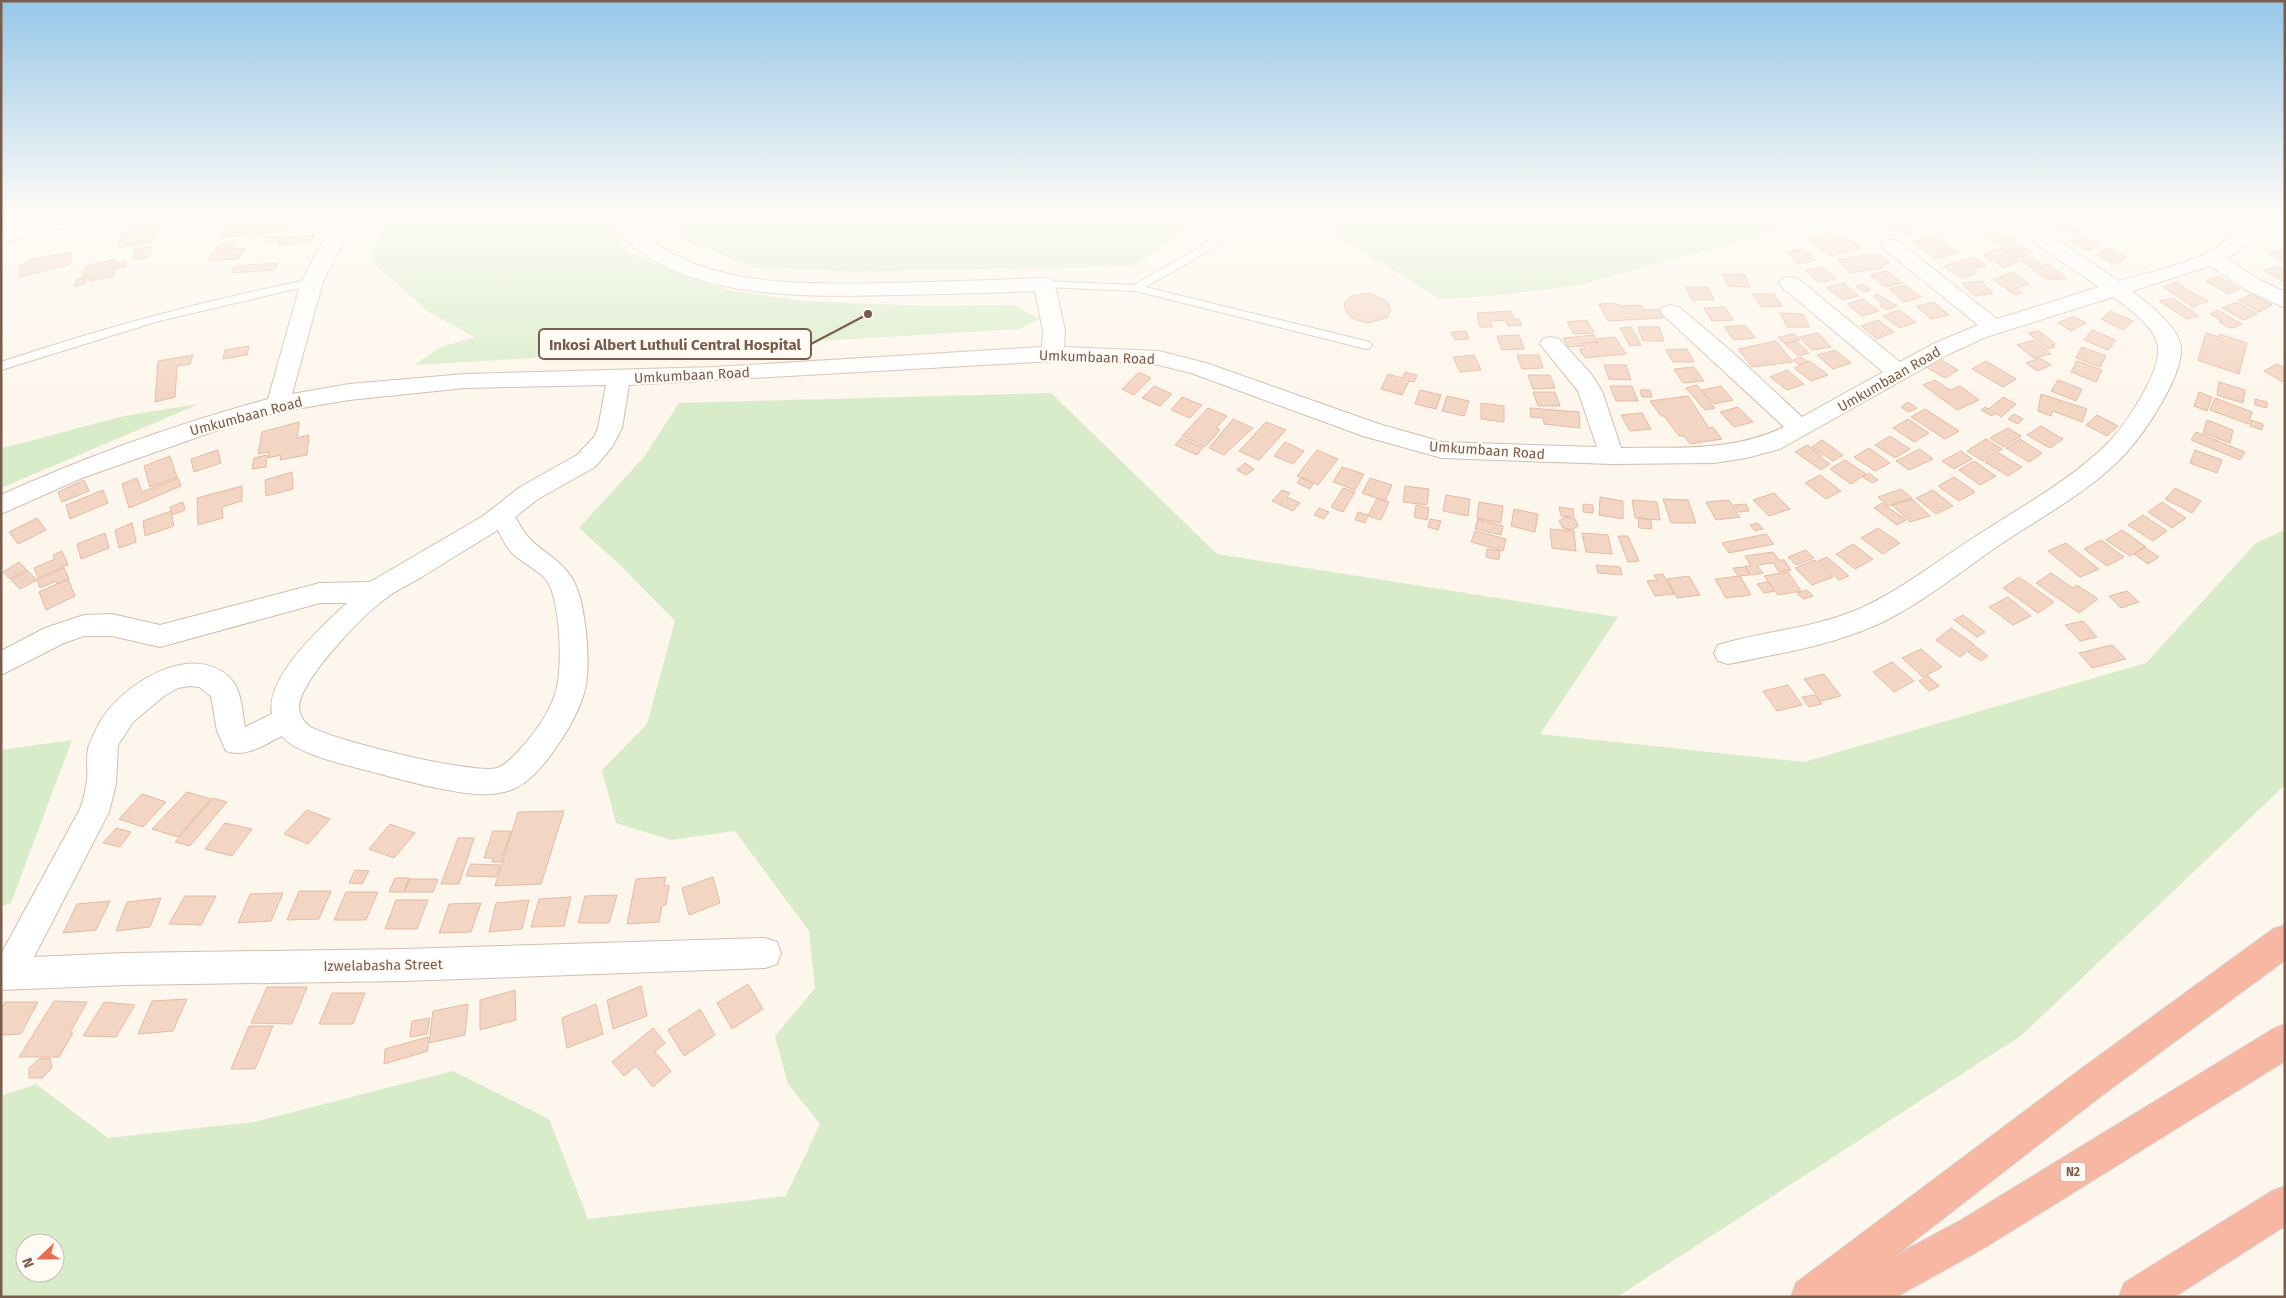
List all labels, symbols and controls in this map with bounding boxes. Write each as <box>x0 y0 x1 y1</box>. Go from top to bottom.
callout: Inkosi Albert Luthuli Central Hospital <box>539 329 811 359</box>
text: Inkosi Albert Luthuli Central Hospital <box>549 336 802 354</box>
street label: Umkumbaan Road <box>1835 343 1944 416</box>
street label: Umkumbaan Road <box>1039 347 1155 368</box>
street label: Umkumbaan Road <box>634 364 750 387</box>
street label: Umkumbaan Road <box>188 393 304 440</box>
street label: Umkumbaan Road <box>1428 438 1545 463</box>
street label: Izwelabasha Street <box>323 956 444 975</box>
road number: N2 <box>2060 1162 2086 1182</box>
north arrow <box>15 1233 65 1283</box>
text: N <box>19 1255 38 1270</box>

